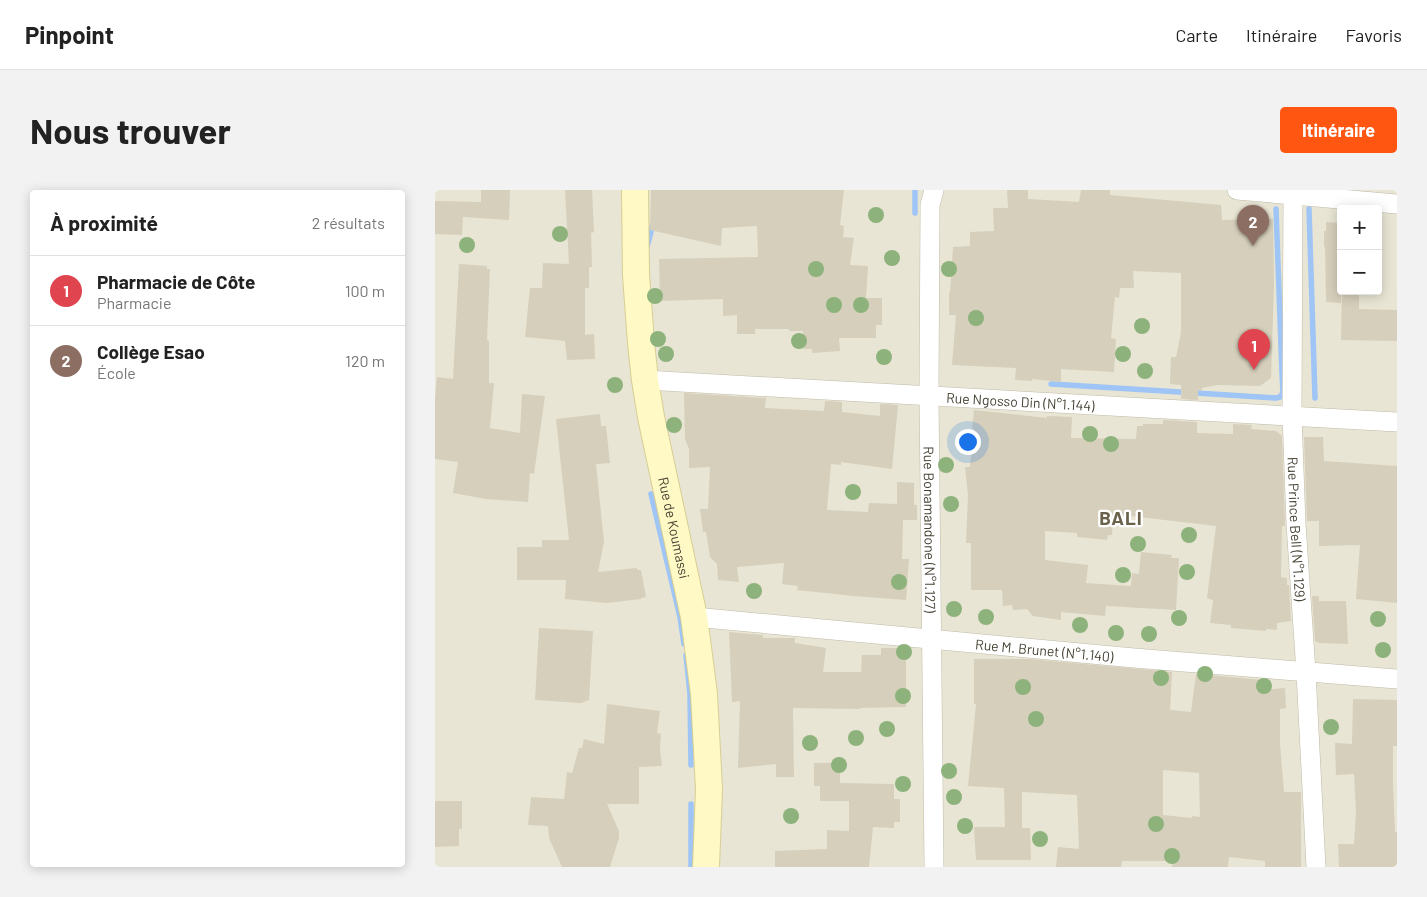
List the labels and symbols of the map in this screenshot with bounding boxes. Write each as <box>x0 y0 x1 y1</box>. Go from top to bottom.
pin: 2 <box>1237 205 1269 246</box>
pin: 1 <box>1238 329 1270 370</box>
street label: Rue Ngosso Din (N°1.144) <box>946 388 1095 414</box>
your location <box>955 429 981 455</box>
street label: Rue Bonamandone (N°1.127) <box>921 446 940 613</box>
street label: Rue Prince Bell (N°1.129) <box>1285 456 1310 602</box>
street label: Rue de Koumassi <box>656 475 694 580</box>
district label: BALI <box>1099 506 1143 529</box>
street label: Rue M. Brunet (N°1.140) <box>975 635 1115 665</box>

